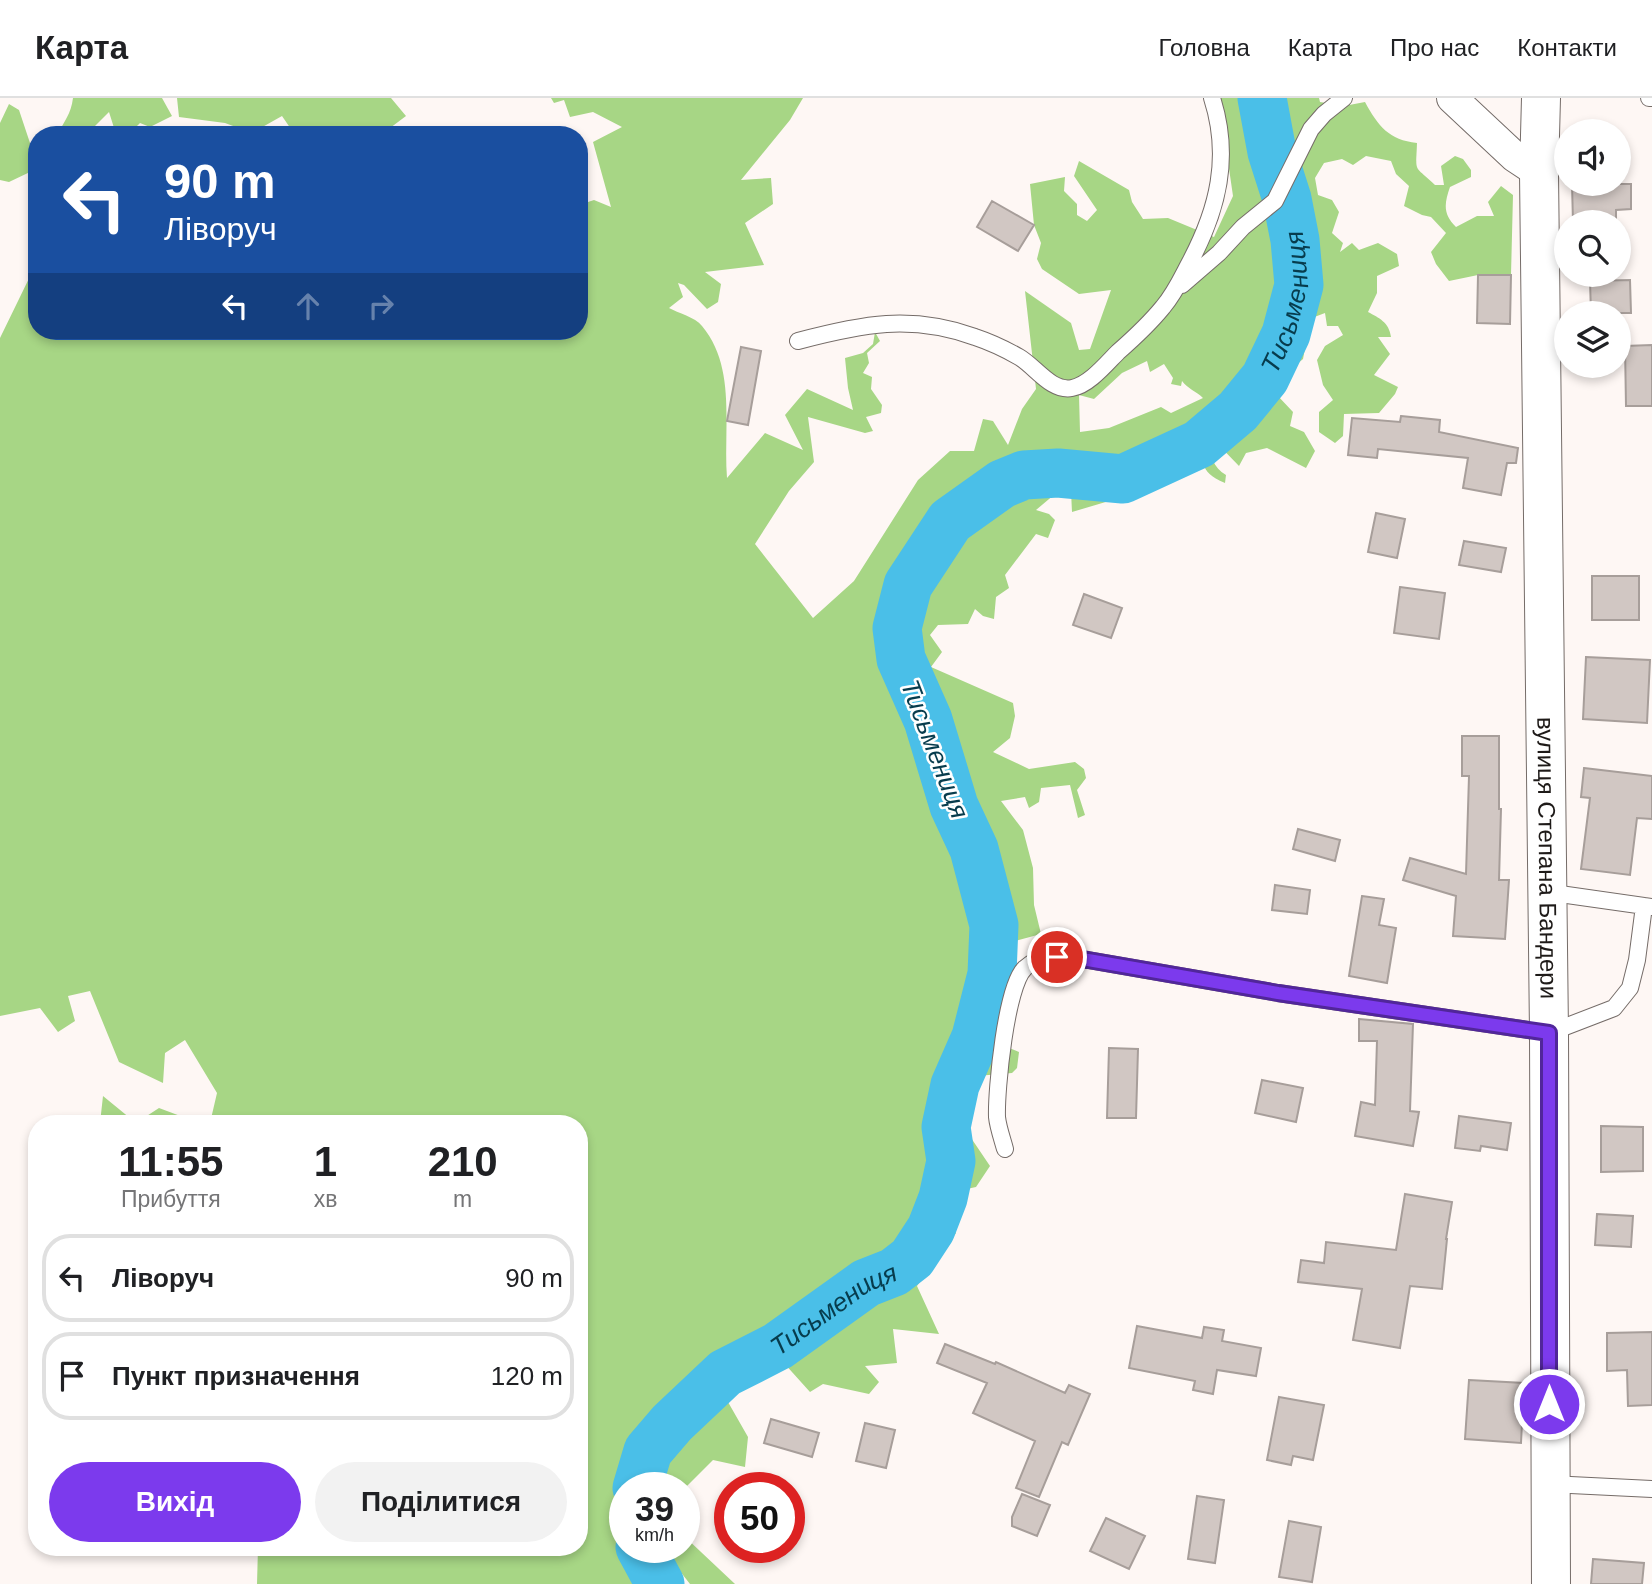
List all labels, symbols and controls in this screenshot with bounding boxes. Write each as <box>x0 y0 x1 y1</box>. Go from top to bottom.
text: Карта <box>35 29 128 66</box>
text: Головна <box>1159 34 1250 61</box>
text: Карта <box>1288 34 1352 61</box>
text: Про нас <box>1390 34 1479 61</box>
text: Контакти <box>1517 34 1617 61</box>
map controls <box>1554 119 1631 378</box>
button: sound <box>1554 119 1631 196</box>
icon: left <box>49 154 140 245</box>
text: 90 m <box>164 154 276 208</box>
button: search <box>1554 210 1631 287</box>
text: Ліворуч <box>164 211 277 247</box>
water label: Тисьмениця <box>1255 228 1314 378</box>
icon: left <box>216 287 254 325</box>
icon: ahead <box>289 287 327 325</box>
icon: right <box>362 287 400 325</box>
button: layers <box>1554 301 1631 378</box>
water label: Тисьмениця <box>895 675 975 823</box>
street label: вулиця Степана Бандери <box>1532 717 1563 999</box>
pin <box>1027 927 1087 987</box>
icon: arrive <box>1038 938 1076 976</box>
text: 11:55 <box>118 1138 223 1185</box>
text: 1 <box>314 1138 337 1185</box>
text: 210 <box>428 1138 498 1185</box>
text: Прибуття <box>121 1186 221 1212</box>
text: хв <box>314 1186 337 1212</box>
text: m <box>453 1186 472 1212</box>
water label: Тисьмениця <box>765 1257 901 1362</box>
icon: left <box>53 1259 91 1297</box>
text: Ліворуч <box>112 1263 214 1293</box>
text: 90 m <box>505 1263 563 1293</box>
icon: arrive <box>53 1357 91 1395</box>
text: Пункт призначення <box>112 1361 360 1391</box>
text: 120 m <box>491 1361 563 1391</box>
position arrow <box>1512 1367 1586 1441</box>
button: Вихід <box>49 1462 301 1542</box>
button: Поділитися <box>315 1462 567 1542</box>
speed limit sign: 50 <box>714 1472 805 1563</box>
text: 39 <box>635 1489 674 1528</box>
text: km/h <box>635 1525 674 1545</box>

